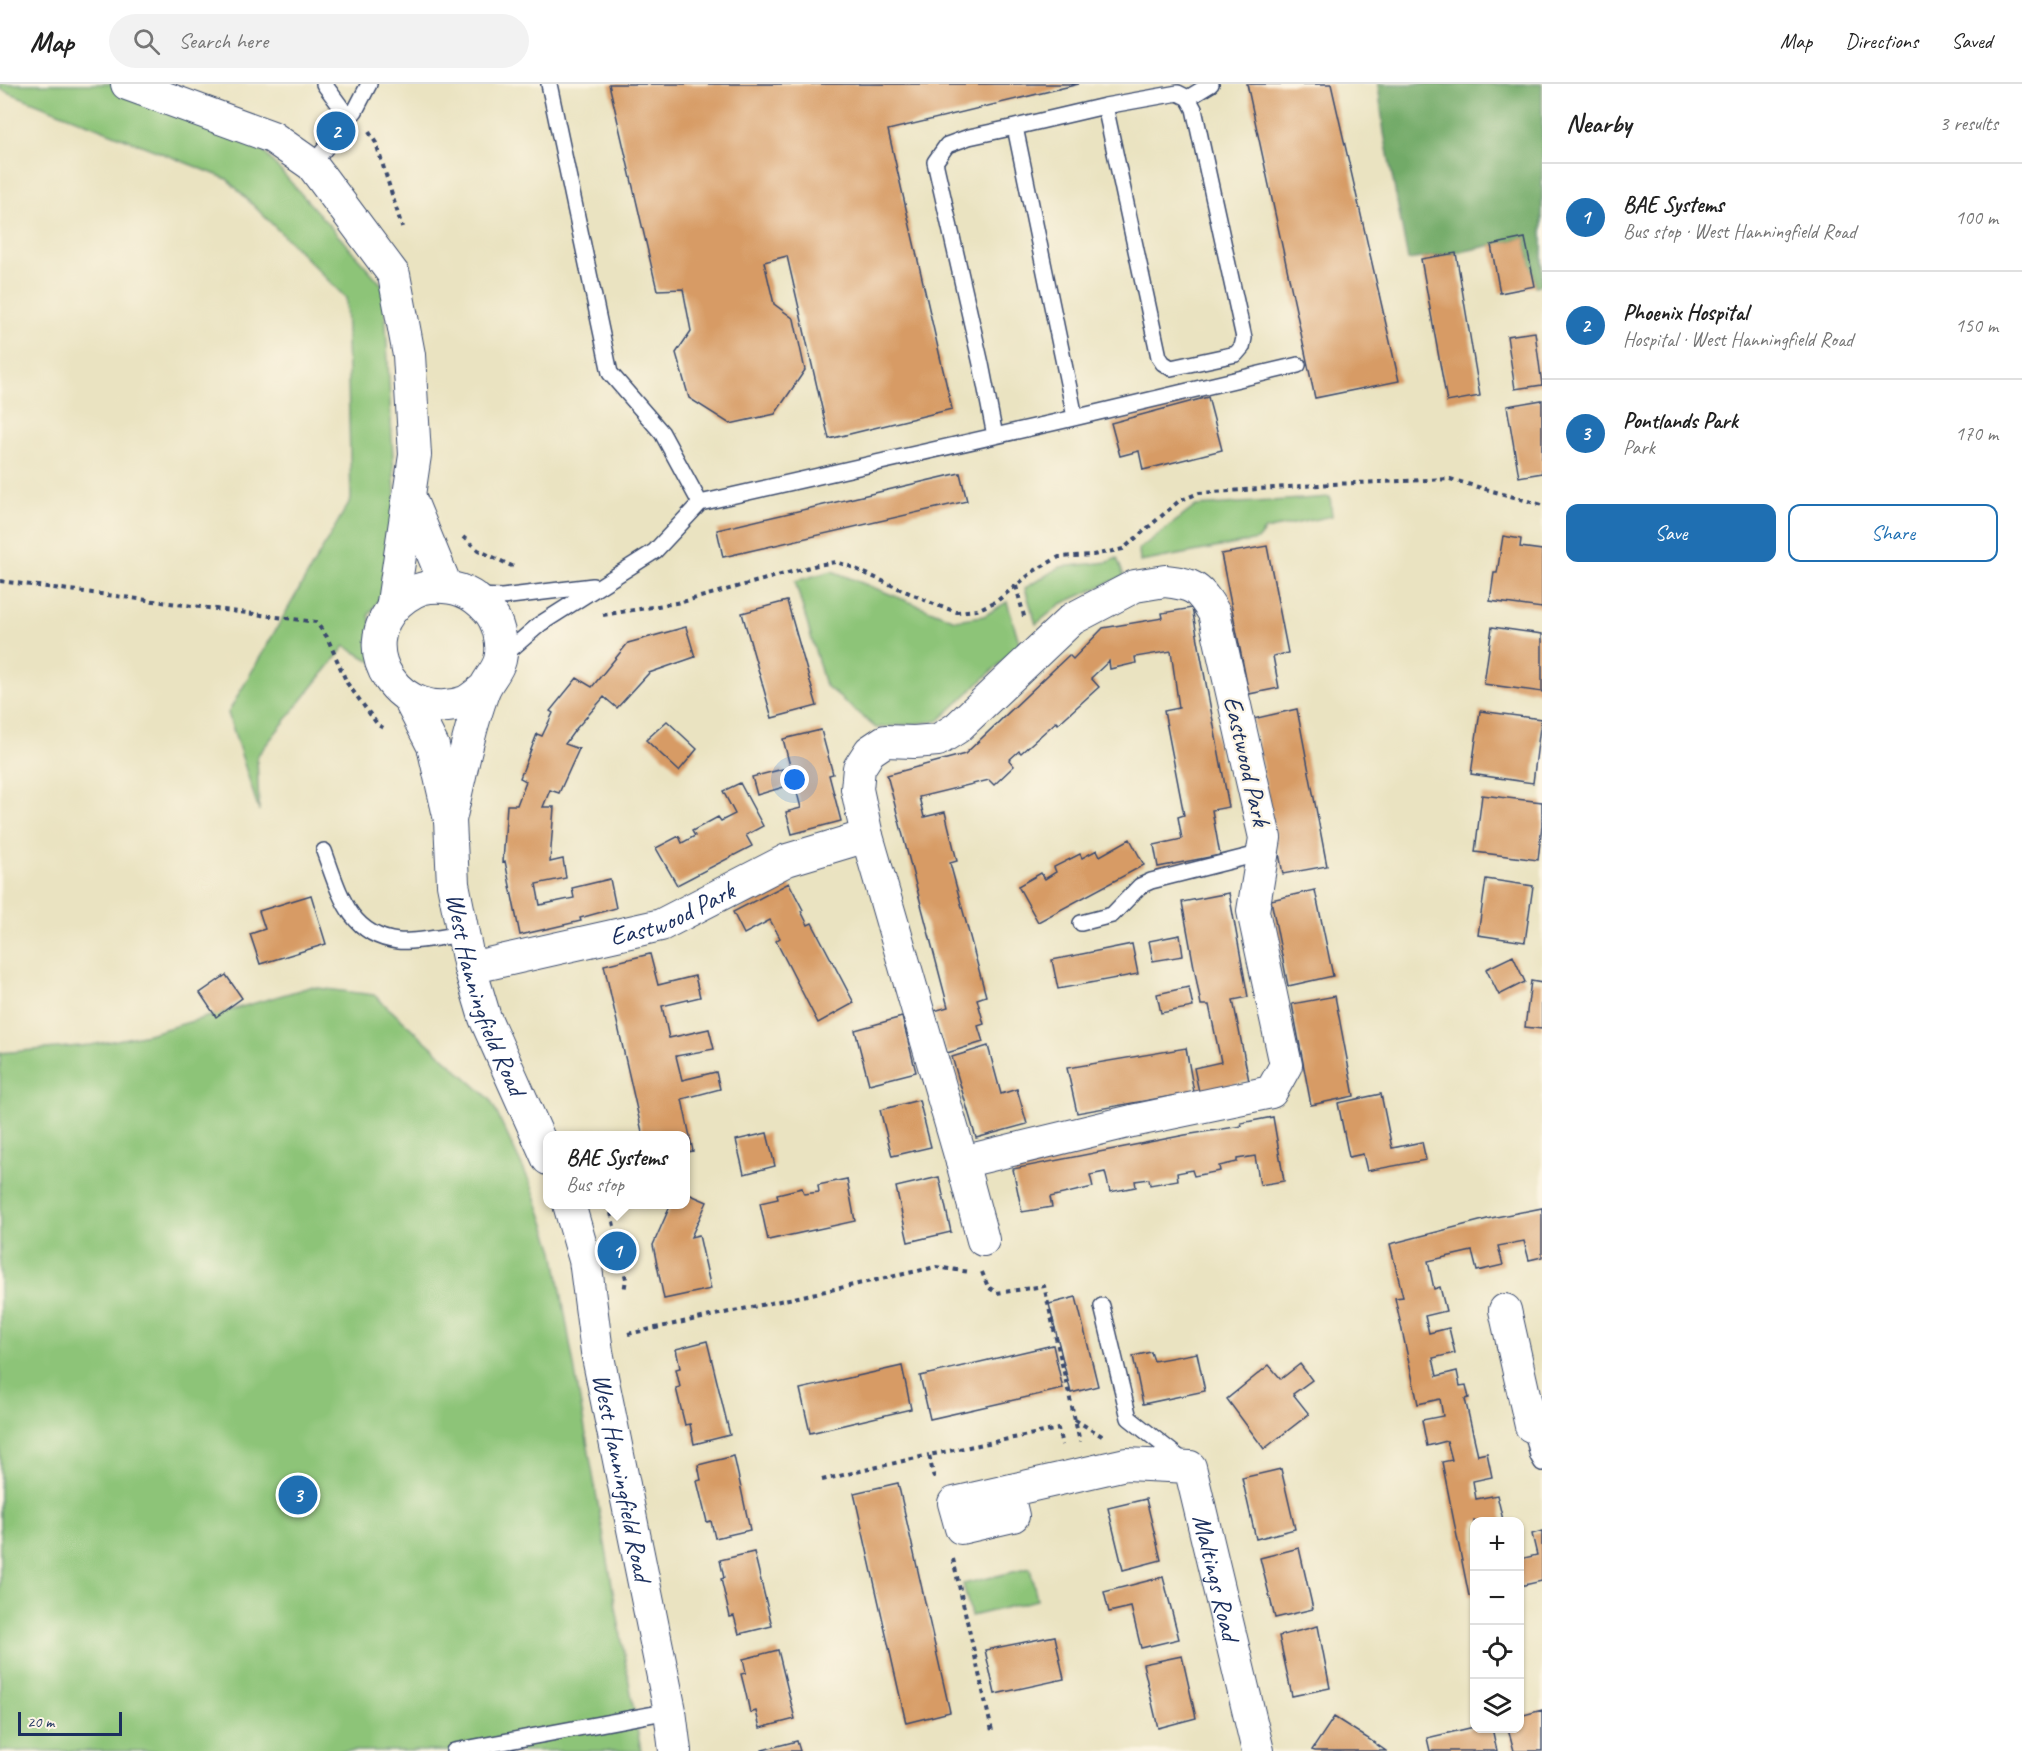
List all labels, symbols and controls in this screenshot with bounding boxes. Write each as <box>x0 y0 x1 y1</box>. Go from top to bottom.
search box <box>109 14 529 68</box>
text: Map <box>30 24 73 59</box>
icon: search <box>130 25 163 58</box>
text: Search here <box>178 27 268 55</box>
text: Map <box>1780 28 1812 54</box>
text: Directions <box>1845 28 1918 54</box>
text: Saved <box>1951 28 1992 54</box>
text: Nearby <box>1566 107 1631 140</box>
pin: 2 <box>316 108 356 154</box>
text: 3 results <box>1939 111 1998 136</box>
text: BAE Systems <box>1623 191 1724 219</box>
text: 1 <box>1581 205 1590 230</box>
text: 100 m <box>1955 205 1998 230</box>
text: Bus stop · West Hanningfield Road <box>1623 219 1856 244</box>
text: Phoenix Hospital <box>1623 299 1748 327</box>
text: 2 <box>1581 313 1590 338</box>
text: 150 m <box>1955 313 1998 338</box>
text: Hospital · West Hanningfield Road <box>1623 327 1853 352</box>
text: Pontlands Park <box>1623 407 1738 435</box>
text: 3 <box>1581 421 1590 446</box>
text: 170 m <box>1955 421 1998 446</box>
text: Park <box>1623 435 1655 460</box>
button: Save <box>1566 504 1776 562</box>
button: Share <box>1788 504 1998 562</box>
street label: Eastwood Park <box>1216 693 1279 832</box>
your location <box>780 765 809 794</box>
street label: Eastwood Park <box>607 872 742 952</box>
street label: West Hanningfield Road <box>439 890 535 1104</box>
popup <box>543 1131 690 1209</box>
text: BAE Systems <box>566 1144 667 1172</box>
text: Bus stop <box>566 1172 624 1197</box>
pin: 1 <box>598 1228 636 1274</box>
street label: West Hanningfield Road <box>585 1371 660 1588</box>
pin: 3 <box>278 1472 318 1518</box>
street label: Maltings Road <box>1185 1511 1248 1647</box>
map controls <box>1470 1517 1524 1733</box>
button: + <box>1470 1517 1524 1571</box>
button: − <box>1470 1571 1524 1625</box>
button: locate <box>1470 1625 1524 1679</box>
button: layers <box>1470 1679 1524 1733</box>
scale bar <box>18 1709 122 1736</box>
text: 20 m <box>27 1712 54 1732</box>

